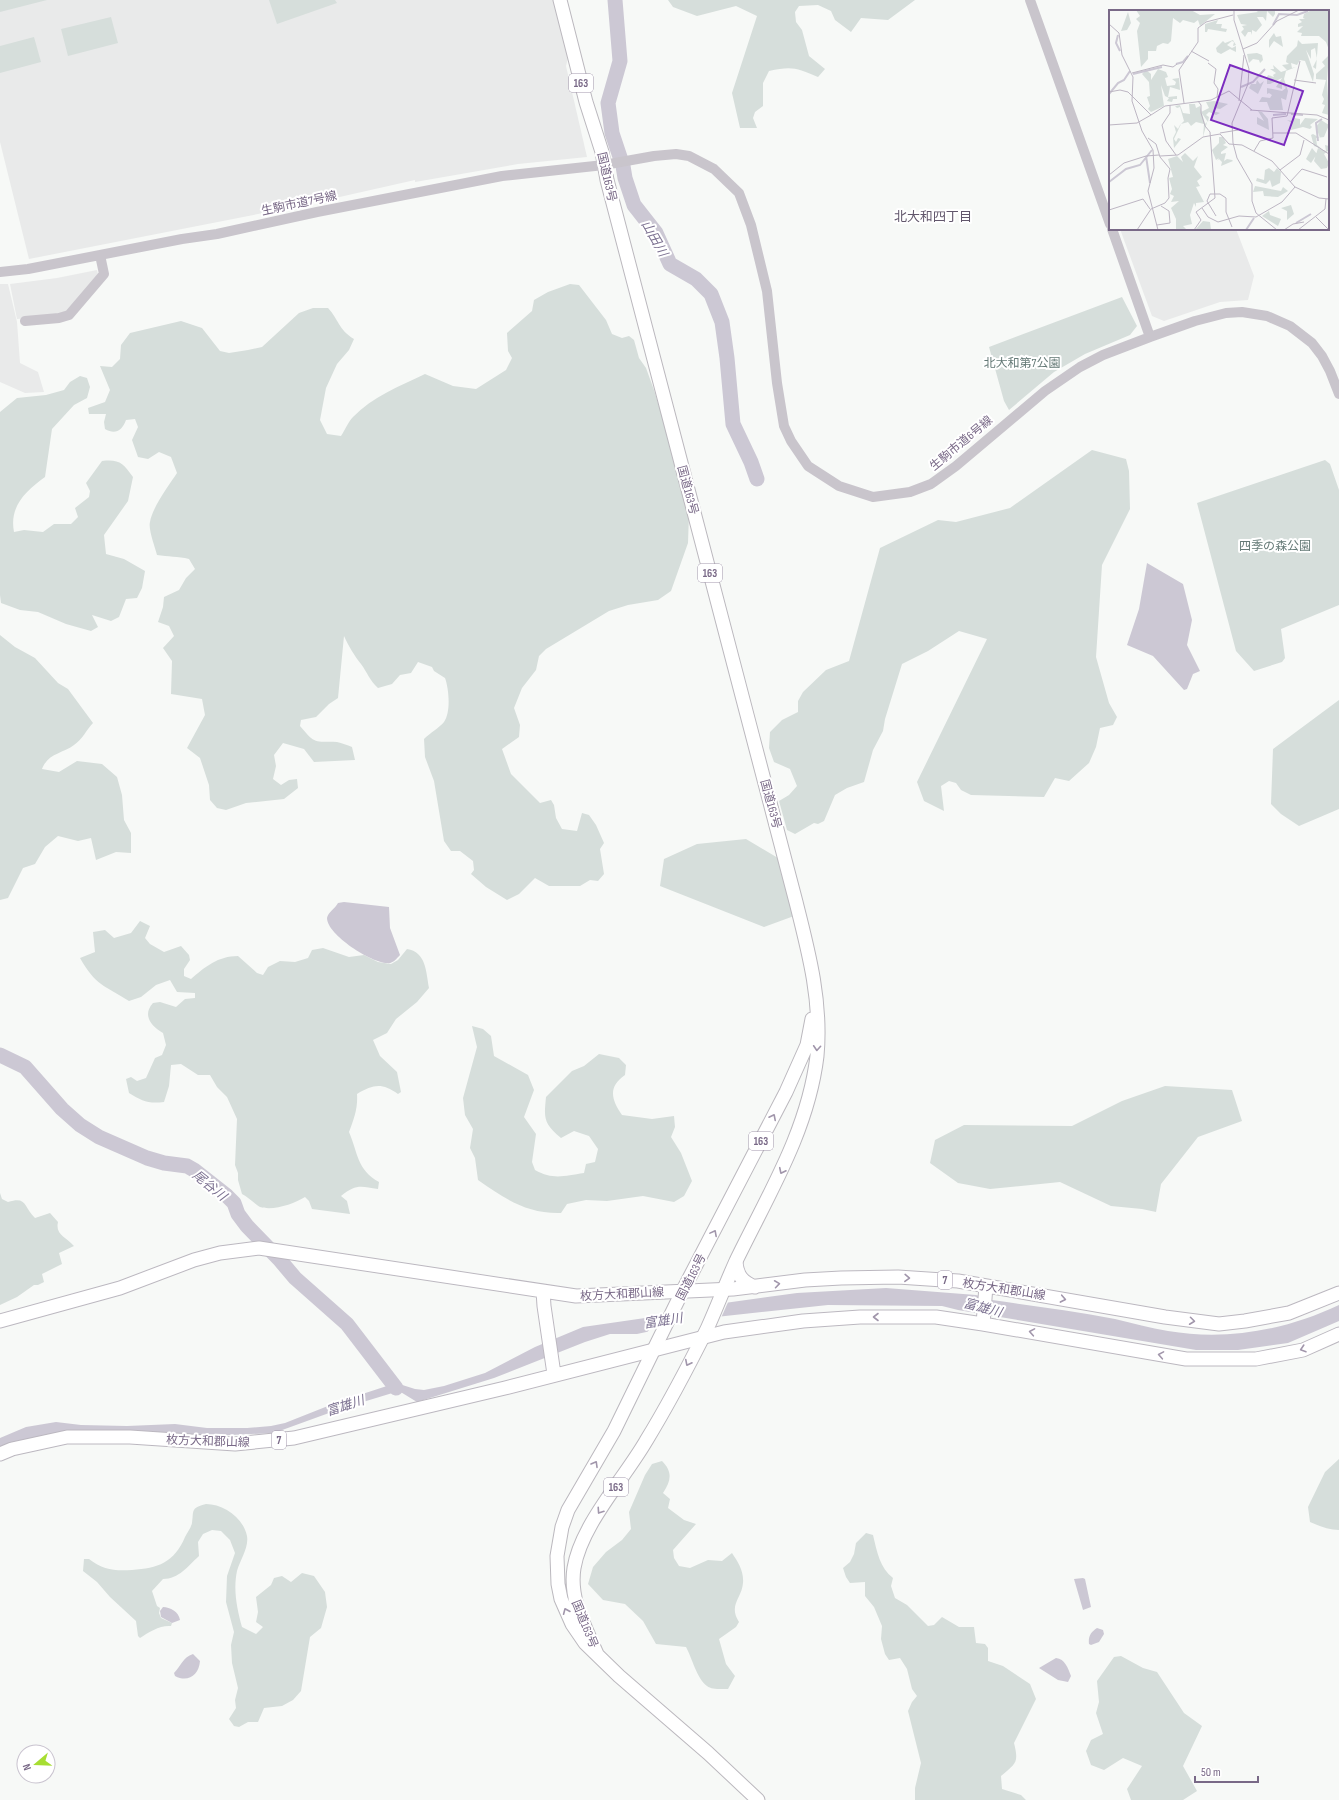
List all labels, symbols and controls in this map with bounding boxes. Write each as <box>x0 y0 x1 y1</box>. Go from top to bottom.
inset map <box>1109 10 1329 230</box>
road number: 163 <box>569 74 593 92</box>
street label: 国道163号 <box>594 151 619 203</box>
street label: 生駒市道7号線 <box>260 188 338 219</box>
district label: 北大和四丁目 <box>894 209 972 225</box>
water label: 山田川 <box>637 218 672 261</box>
park label: 北大和第7公園 <box>984 356 1060 371</box>
street label: 生駒市道6号線 <box>927 413 996 474</box>
street label: 国道163号 <box>674 464 701 516</box>
park label: 四季の森公園 <box>1239 539 1311 554</box>
road number: 163 <box>698 564 722 582</box>
street label: 国道163号 <box>757 778 784 830</box>
one-way arrow <box>813 1045 822 1051</box>
one-way arrow <box>769 1114 776 1121</box>
road number: 163 <box>749 1132 773 1150</box>
water label: 尾谷川 <box>189 1167 231 1206</box>
one-way arrow <box>779 1167 786 1175</box>
one-way arrow <box>709 1229 717 1237</box>
street label: 国道163号 <box>673 1251 710 1303</box>
road number: 7 <box>938 1271 952 1289</box>
one-way arrow <box>904 1274 910 1282</box>
street label: 枚方大和郡山線 <box>961 1276 1047 1303</box>
one-way arrow <box>774 1280 780 1289</box>
street label: 枚方大和郡山線 <box>580 1285 664 1304</box>
one-way arrow <box>1060 1294 1067 1303</box>
water label: 富雄川 <box>962 1295 1006 1321</box>
water label: 富雄川 <box>643 1310 686 1332</box>
one-way arrow <box>873 1313 879 1321</box>
one-way arrow <box>1188 1316 1195 1325</box>
one-way arrow <box>1029 1329 1036 1337</box>
one-way arrow <box>1300 1344 1307 1353</box>
one-way arrow <box>1157 1351 1164 1359</box>
one-way arrow <box>686 1359 693 1367</box>
water label: 富雄川 <box>324 1392 368 1420</box>
road number: 7 <box>272 1431 286 1449</box>
street label: 枚方大和郡山線 <box>166 1433 250 1450</box>
one-way arrow <box>591 1461 598 1468</box>
road number: 163 <box>604 1478 628 1496</box>
one-way arrow <box>597 1507 605 1514</box>
street label: 国道163号 <box>568 1598 601 1650</box>
one-way arrow <box>563 1608 571 1616</box>
north arrow <box>16 1744 56 1784</box>
scale bar <box>1195 1758 1258 1784</box>
text: N <box>20 1762 34 1772</box>
text: 50 m <box>1201 1765 1221 1780</box>

